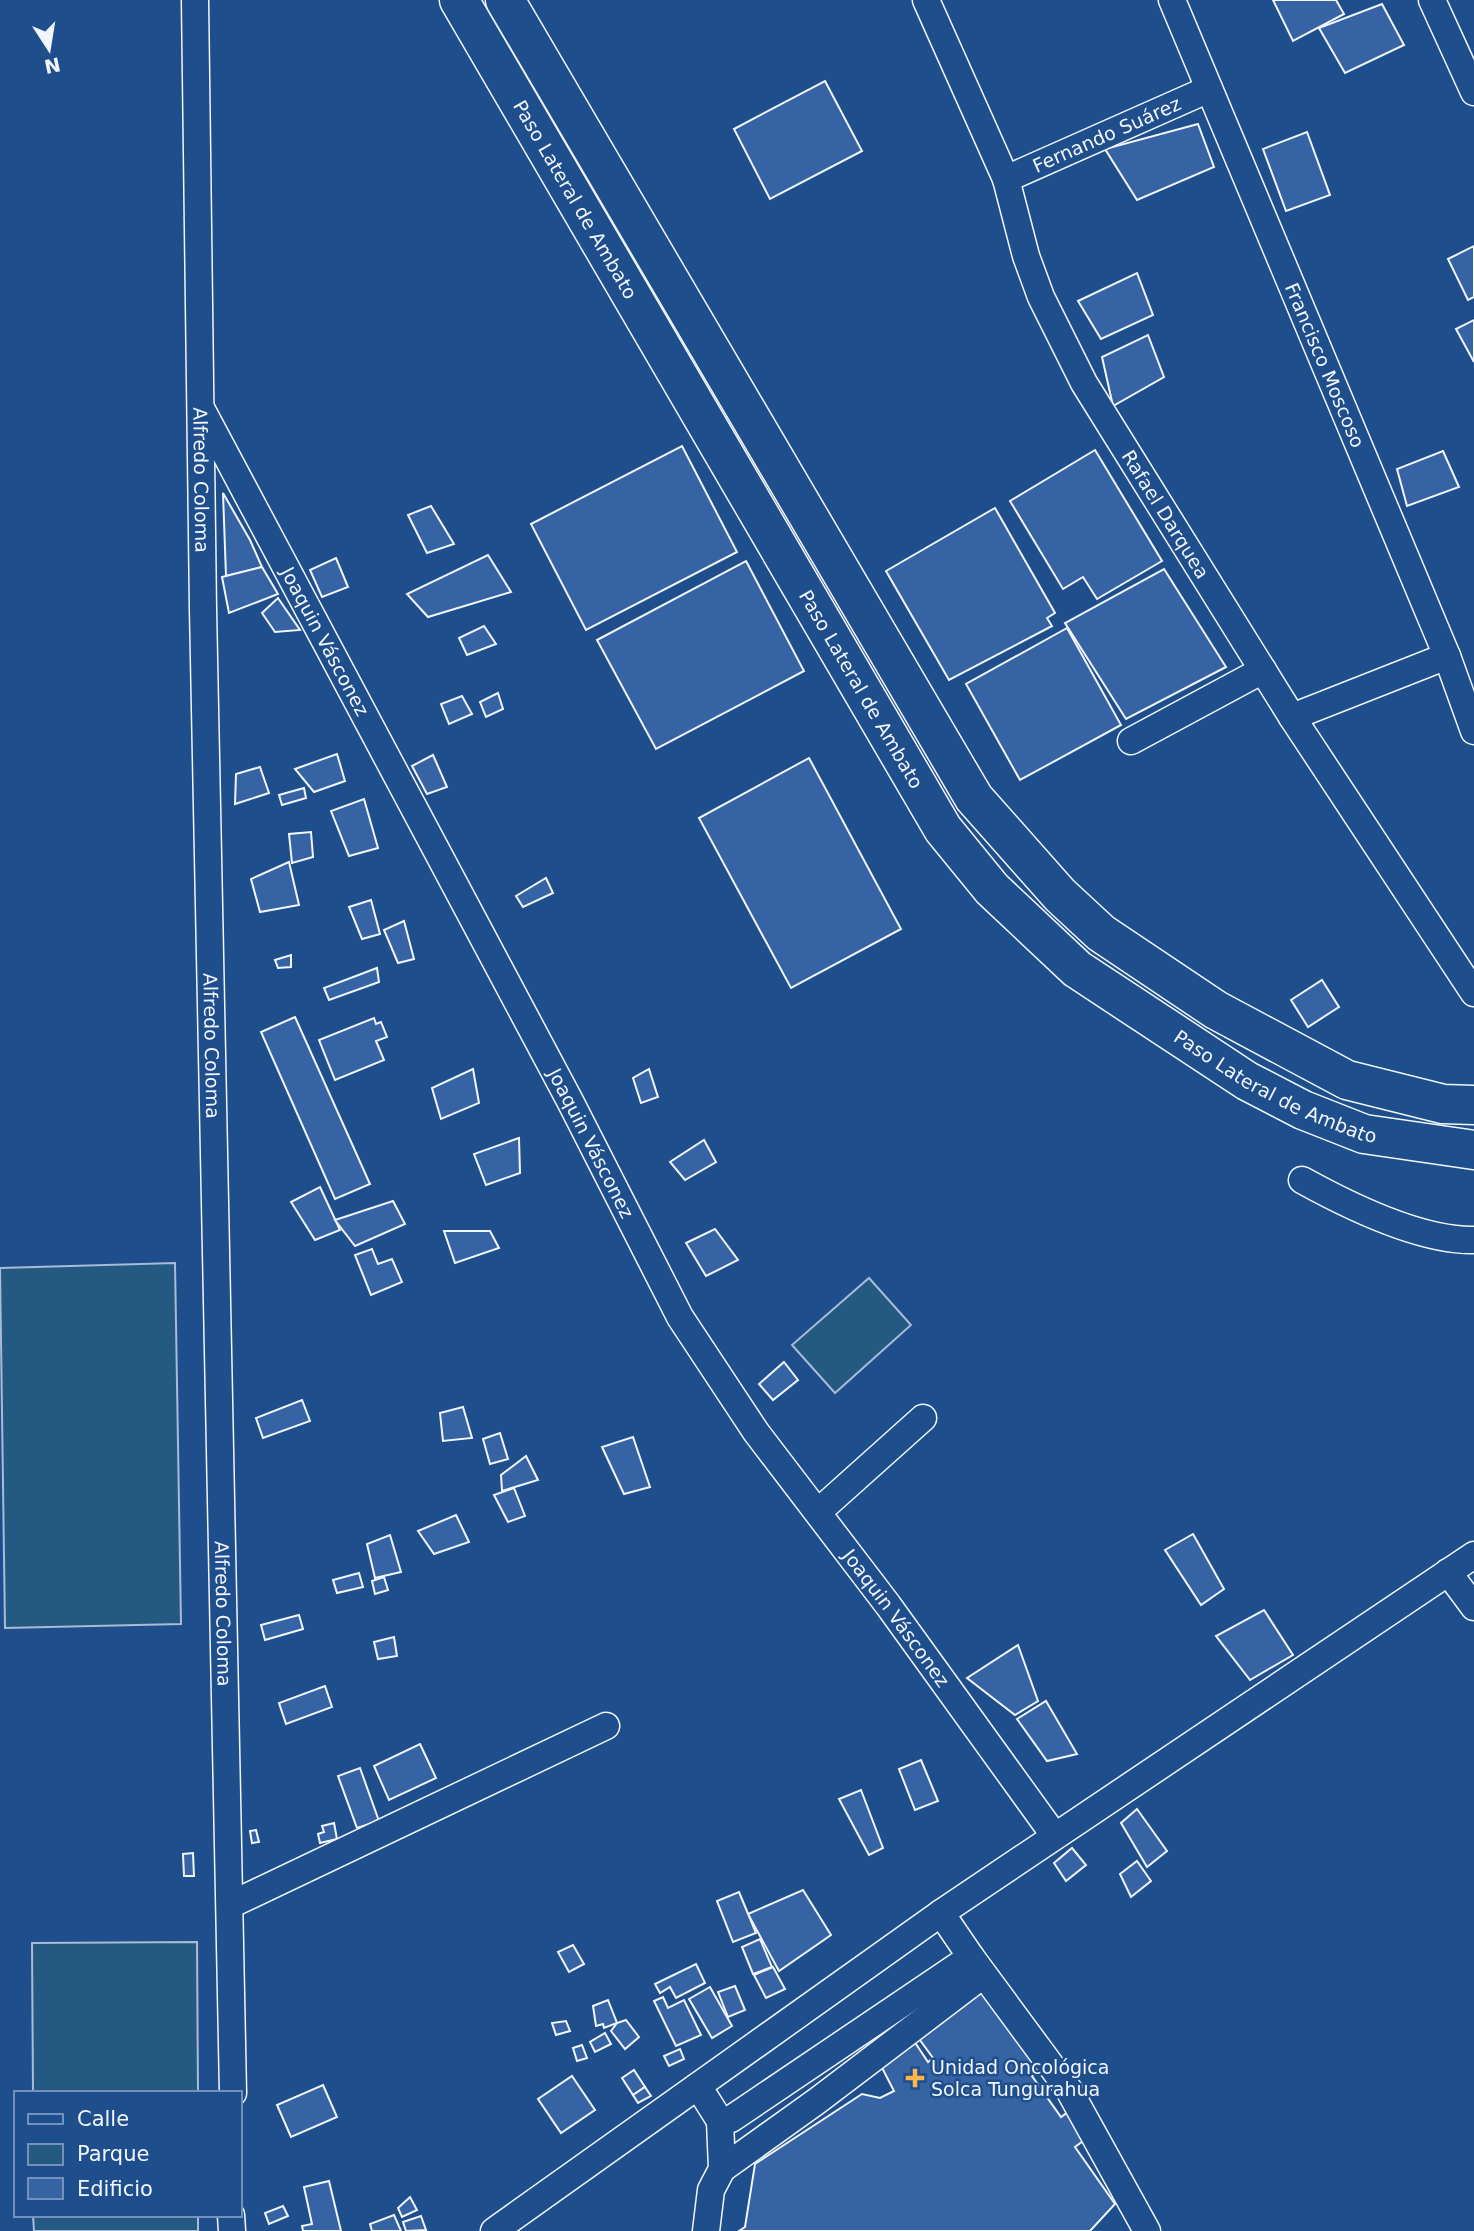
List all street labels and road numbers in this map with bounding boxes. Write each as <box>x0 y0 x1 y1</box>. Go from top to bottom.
street label: Fernando Suárez <box>1029 92 1184 177</box>
street label: Paso Lateral de Ambato <box>509 96 642 303</box>
street label: Francisco Moscoso <box>1281 280 1369 451</box>
street label: Alfredo Coloma <box>189 407 213 553</box>
street label: Rafael Darquea <box>1117 446 1214 582</box>
street label: Joaquin Vásconez <box>276 562 374 719</box>
street label: Paso Lateral de Ambato <box>795 586 928 792</box>
street label: Alfredo Coloma <box>199 973 224 1119</box>
street label: Paso Lateral de Ambato <box>1170 1025 1378 1147</box>
street label: Joaquin Vásconez <box>543 1064 639 1222</box>
street label: Alfredo Coloma <box>211 1541 236 1687</box>
street label: Joaquin Vásconez <box>838 1544 954 1691</box>

